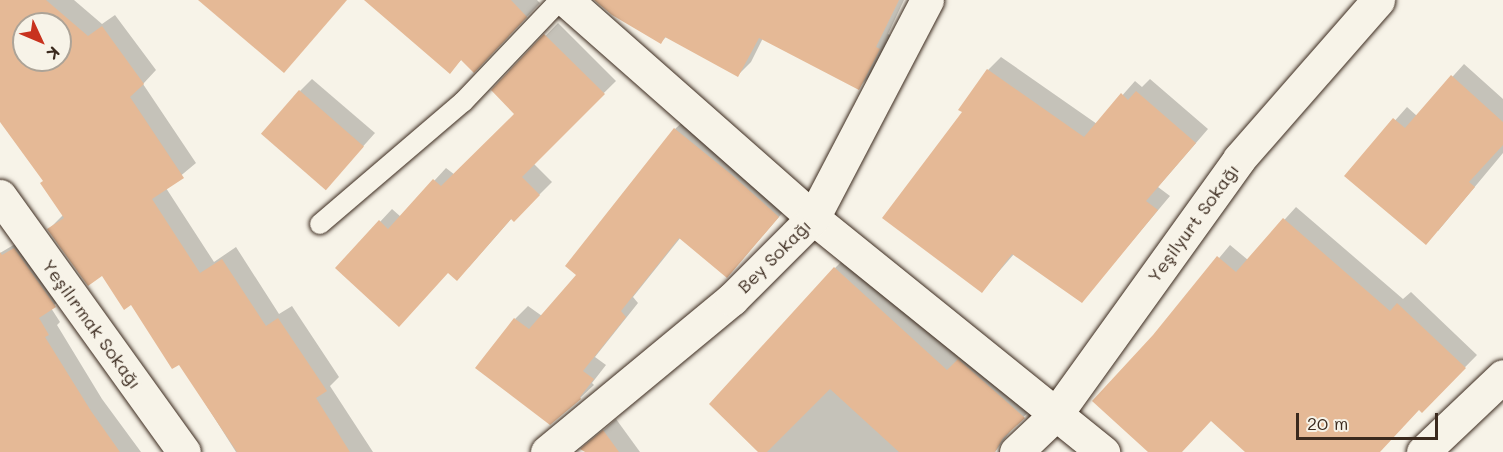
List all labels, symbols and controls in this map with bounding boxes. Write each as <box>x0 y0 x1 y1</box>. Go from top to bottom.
north arrow <box>12 12 72 72</box>
text: K <box>43 42 65 65</box>
street label: Yeşilyurt Sokağı <box>1143 159 1243 287</box>
street label: Bey Sokağı <box>733 215 815 297</box>
street label: Yeşilırmak Sokağı <box>38 255 146 393</box>
scale bar <box>1299 401 1442 439</box>
text: 20 m <box>1307 411 1348 435</box>

